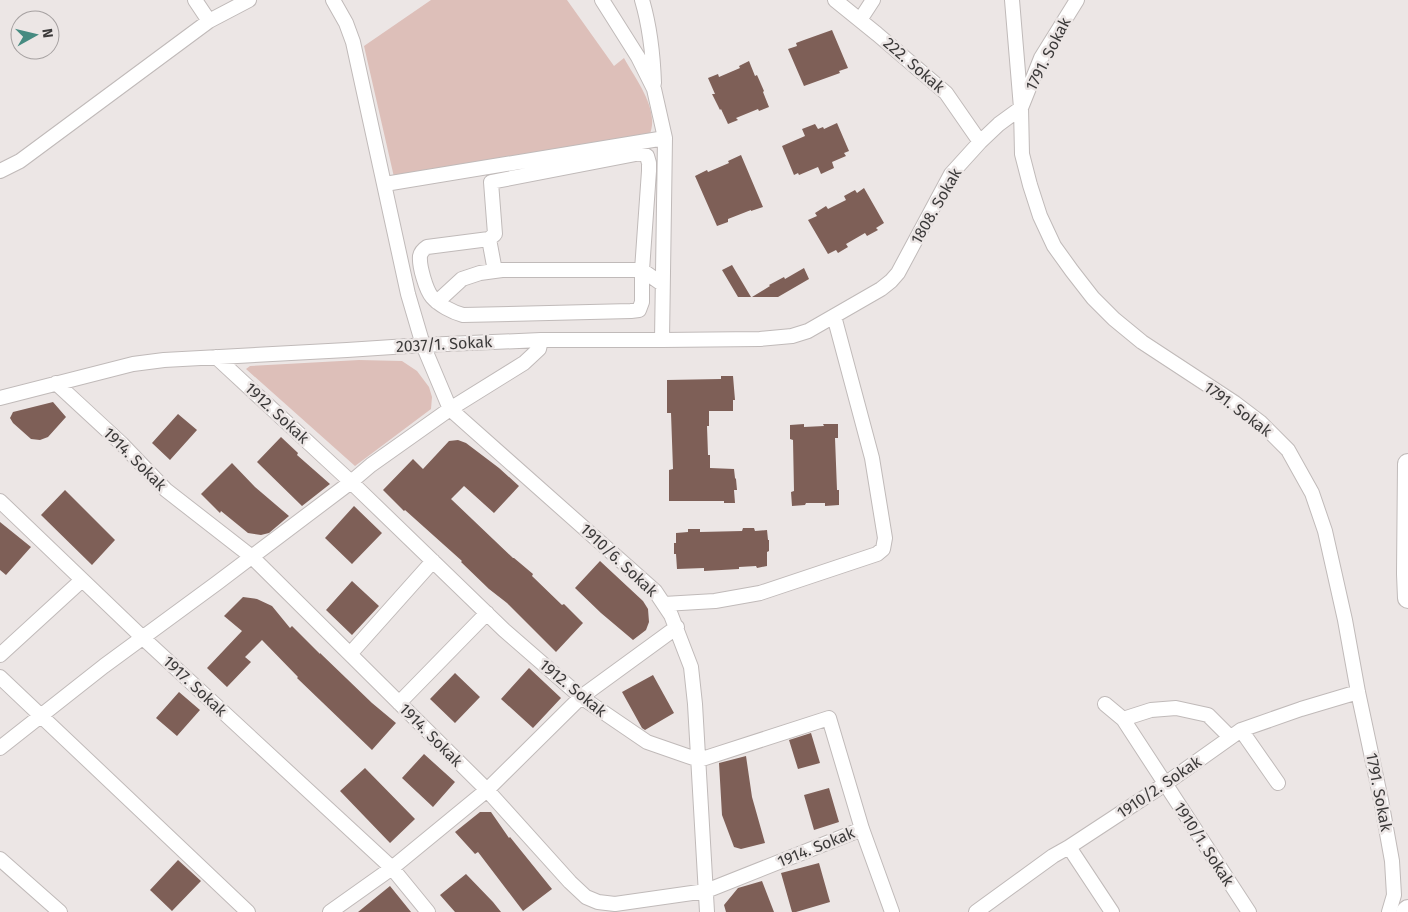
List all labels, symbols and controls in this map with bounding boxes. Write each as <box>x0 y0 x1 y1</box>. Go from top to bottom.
north arrow <box>10 10 60 60</box>
street label: 1791. Sokak <box>1021 13 1075 94</box>
text: N <box>38 27 56 39</box>
street label: 222. Sokak <box>880 33 949 97</box>
street label: 1808. Sokak <box>907 164 966 247</box>
street label: 2037/1. Sokak <box>395 332 493 356</box>
street label: 1791. Sokak <box>1200 377 1276 441</box>
street label: 1912. Sokak <box>241 378 314 448</box>
street label: 1914. Sokak <box>99 423 171 495</box>
street label: 1910/6. Sokak <box>577 520 662 601</box>
street label: 1917. Sokak <box>159 652 231 721</box>
street label: 1912. Sokak <box>536 655 611 721</box>
street label: 1914. Sokak <box>395 699 467 771</box>
street label: 1910/2. Sokak <box>1113 751 1205 822</box>
street label: 1791. Sokak <box>1362 751 1396 834</box>
street label: 1910/1. Sokak <box>1170 799 1239 890</box>
street label: 1914. Sokak <box>775 823 858 871</box>

